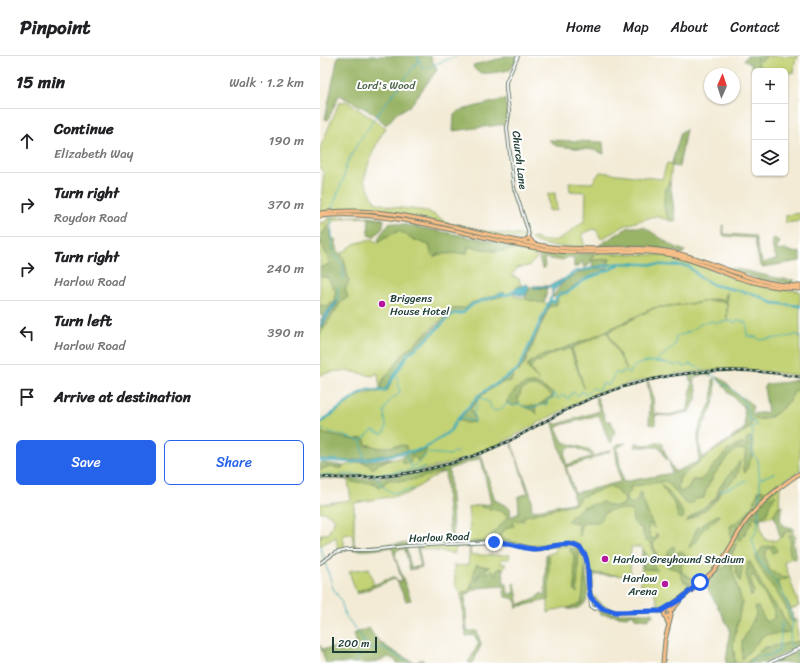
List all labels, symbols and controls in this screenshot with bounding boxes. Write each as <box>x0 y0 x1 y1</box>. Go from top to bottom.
text: Pinpoint <box>20 11 91 44</box>
text: Home <box>566 15 601 40</box>
text: Map <box>623 15 649 40</box>
text: About <box>671 15 708 40</box>
text: Contact <box>730 15 780 40</box>
text: 15 min <box>16 67 65 97</box>
north arrow <box>704 68 740 104</box>
map controls <box>752 68 788 176</box>
button: + <box>752 68 788 104</box>
text: Walk · 1.2 km <box>229 71 304 94</box>
park label: Lord's Wood <box>357 76 416 95</box>
button: − <box>752 104 788 140</box>
text: Continue <box>54 116 114 142</box>
text: 190 m <box>269 129 304 152</box>
icon: ahead <box>16 130 38 152</box>
street label: Church Lane <box>506 130 533 191</box>
button: layers <box>752 140 788 176</box>
text: Elizabeth Way <box>54 142 134 165</box>
text: Turn right <box>54 180 119 206</box>
text: 370 m <box>268 193 304 216</box>
icon: right <box>16 194 38 216</box>
text: Roydon Road <box>54 206 127 229</box>
text: Turn right <box>54 244 119 270</box>
text: 240 m <box>267 257 304 280</box>
icon: right <box>16 258 38 280</box>
text: Harlow Road <box>54 270 125 293</box>
place label: Briggens House Hotel <box>390 289 450 321</box>
marker: Briggens House Hotel <box>377 299 387 309</box>
text: Turn left <box>54 308 112 334</box>
text: 390 m <box>267 321 304 344</box>
icon: left <box>16 322 38 344</box>
text: Harlow Road <box>54 334 125 357</box>
text: Arrive at destination <box>54 384 191 410</box>
icon: arrive <box>16 386 38 408</box>
button: Save <box>16 440 156 485</box>
button: Share <box>164 440 304 485</box>
street label: Harlow Road <box>408 527 471 548</box>
route end <box>485 533 503 551</box>
place label: Harlow Greyhound Stadium <box>613 550 745 569</box>
marker: Harlow Greyhound Stadium <box>600 554 610 564</box>
place label: Harlow Arena <box>623 569 657 601</box>
route start <box>691 573 709 591</box>
marker: Harlow Arena <box>660 579 670 589</box>
text: 200 m <box>338 634 370 653</box>
scale bar <box>332 635 377 654</box>

